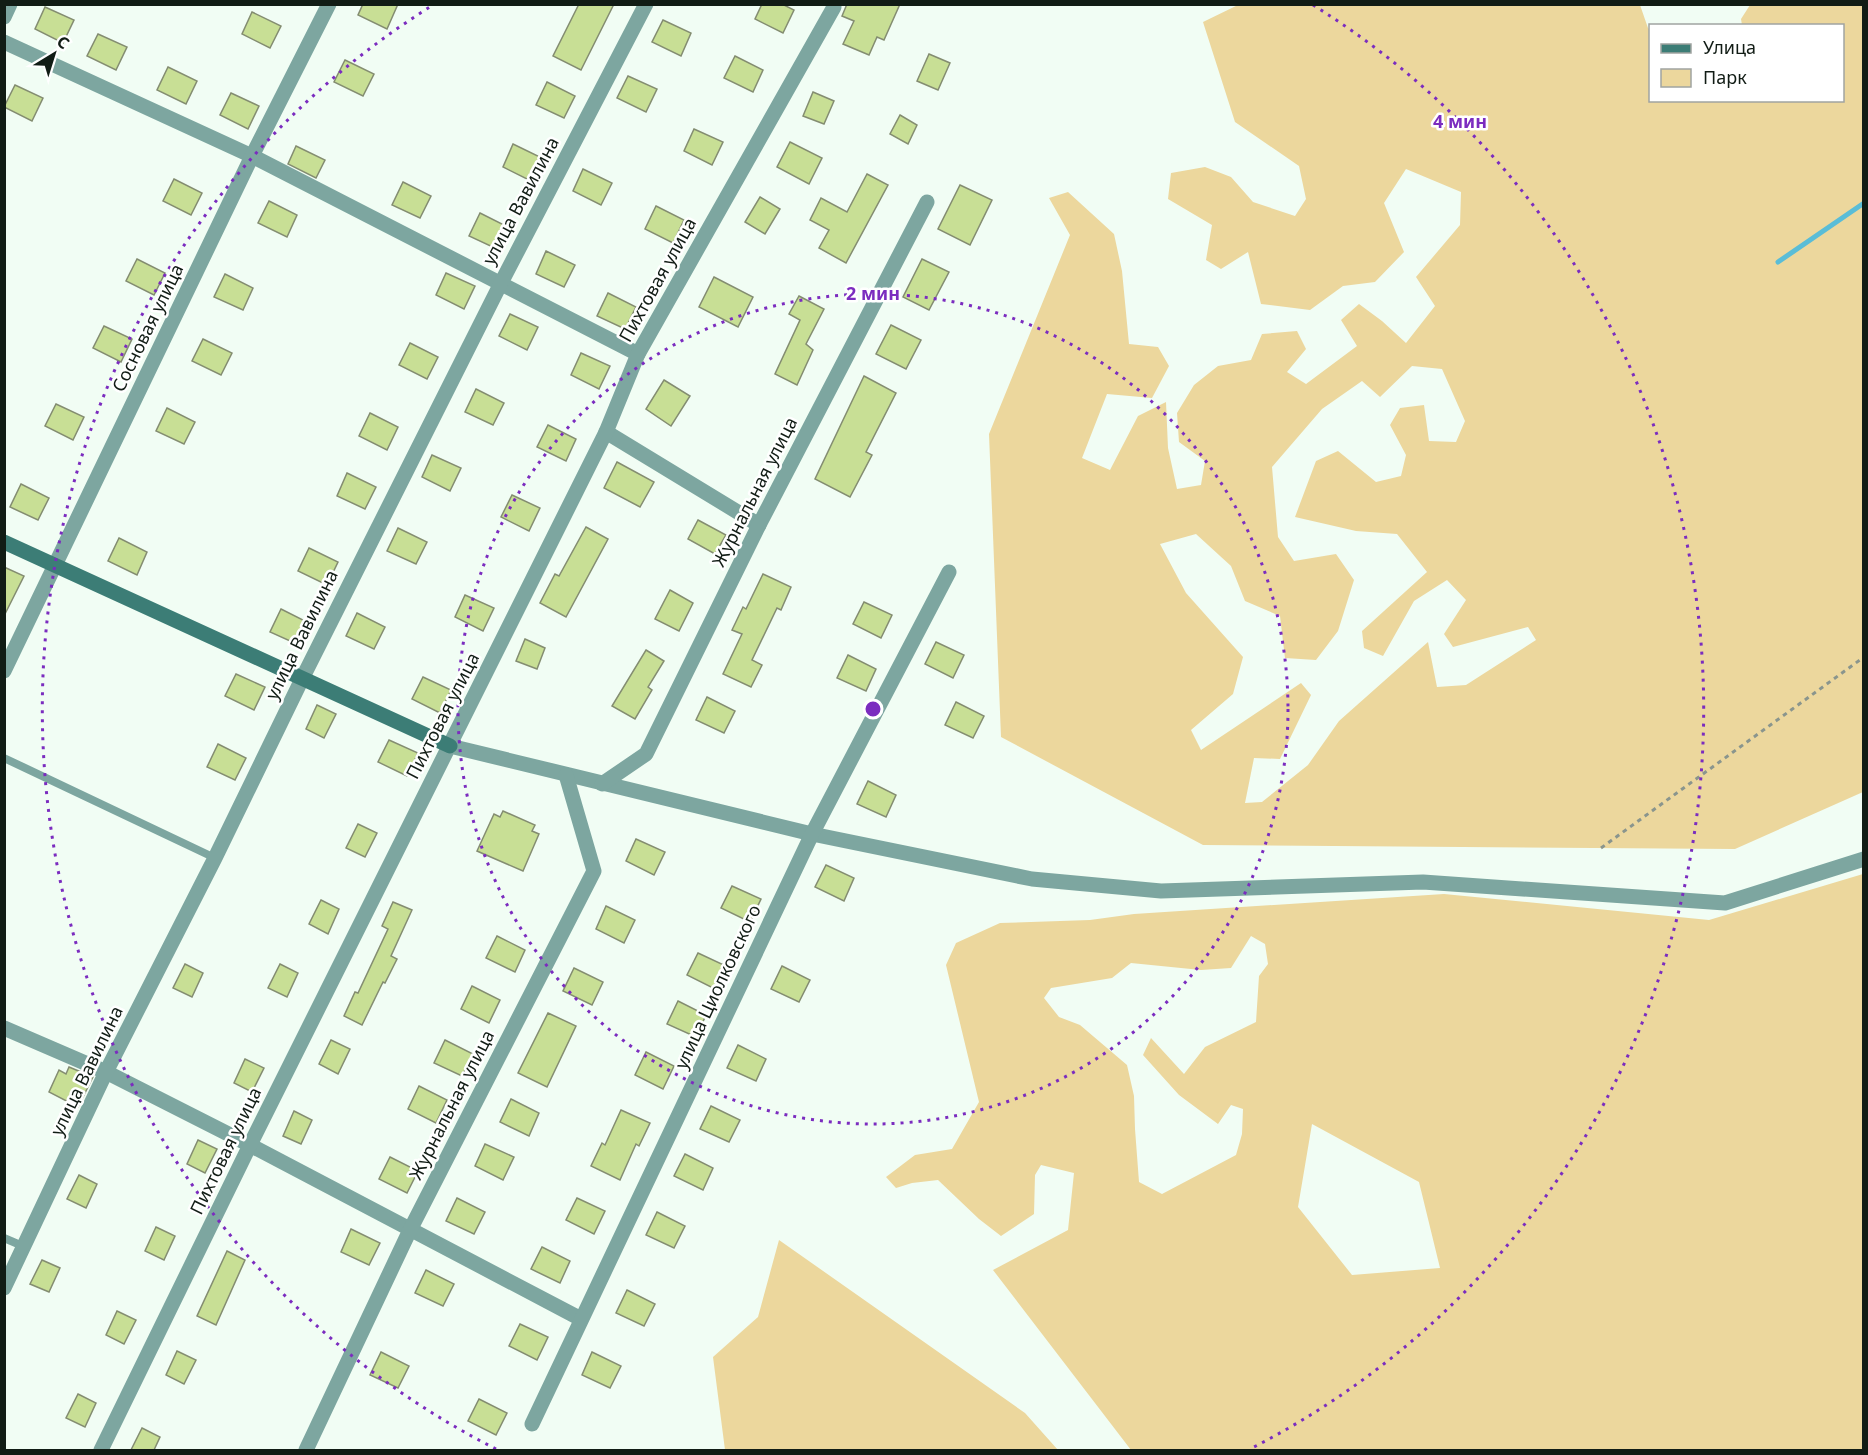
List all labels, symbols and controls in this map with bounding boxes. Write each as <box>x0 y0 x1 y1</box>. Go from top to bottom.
north arrow <box>24 24 84 84</box>
legend <box>1649 24 1844 102</box>
text: С <box>52 30 74 54</box>
text: Улица <box>1703 35 1756 59</box>
text: Парк <box>1703 65 1747 89</box>
text: 4 мин <box>1433 109 1487 133</box>
street label: улица Вавилина <box>476 132 564 269</box>
street label: Пихтовая улица <box>613 213 701 346</box>
street label: Сосновая улица <box>106 260 188 395</box>
text: 2 мин <box>846 281 900 305</box>
street label: Журнальная улица <box>706 413 802 570</box>
street label: улица Вавилина <box>259 566 343 703</box>
street label: Пихтовая улица <box>400 648 484 783</box>
centre of rings <box>863 699 883 719</box>
street label: улица Циолковского <box>668 901 766 1073</box>
street label: улица Вавилина <box>44 1002 128 1139</box>
street label: Журнальная улица <box>403 1026 499 1183</box>
street label: Пихтовая улица <box>184 1083 266 1218</box>

